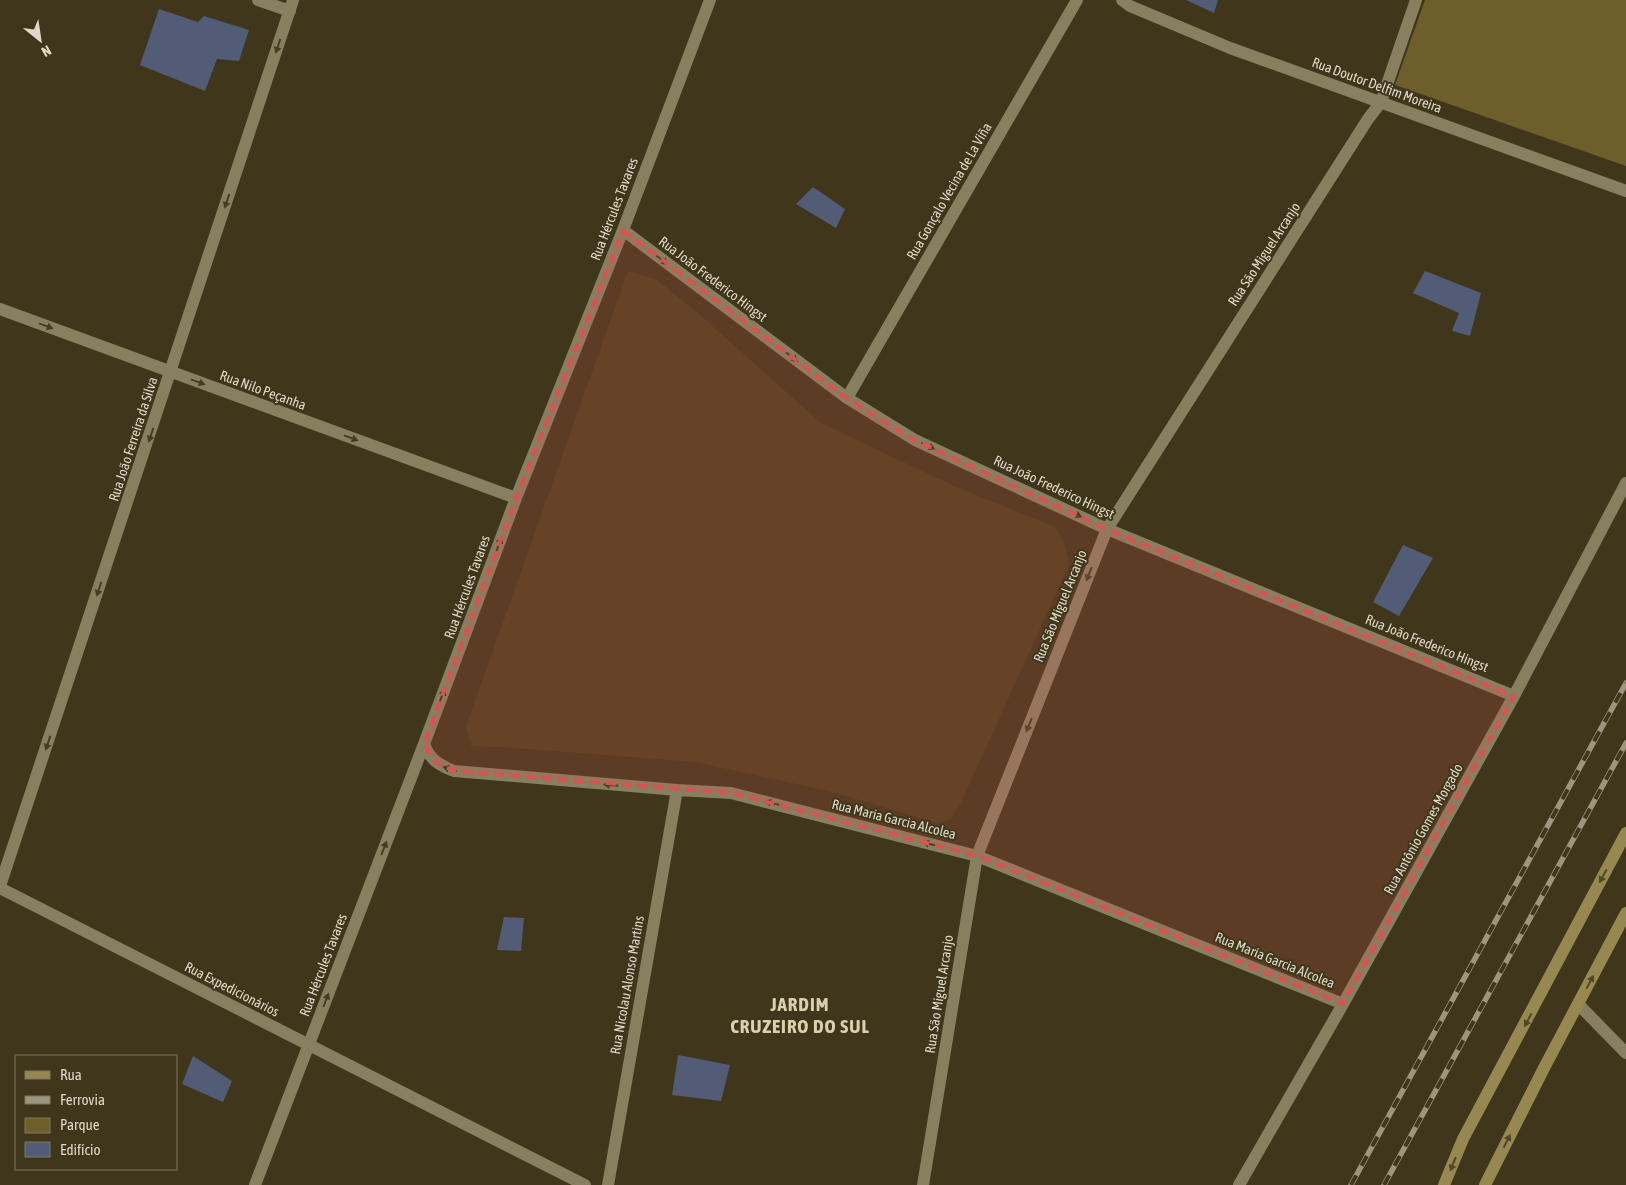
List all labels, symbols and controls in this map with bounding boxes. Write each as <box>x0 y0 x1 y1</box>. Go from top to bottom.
north arrow <box>15 15 65 65</box>
one-way arrow <box>274 39 281 54</box>
text: N <box>39 42 54 60</box>
street label: Rua Doutor Delfim Moreira <box>1310 54 1444 116</box>
street label: Rua Gonçalo Vecina de La Viña <box>903 120 995 262</box>
street label: Rua Hércules Tavares <box>587 155 641 263</box>
one-way arrow <box>223 193 231 208</box>
street label: Rua São Miguel Arcanjo <box>1225 199 1303 309</box>
street label: Rua João Frederico Hingst <box>656 233 770 325</box>
one-way arrow <box>655 254 668 265</box>
one-way arrow <box>38 323 53 330</box>
one-way arrow <box>785 351 798 362</box>
street label: Rua Nilo Peçanha <box>218 367 308 413</box>
street label: Rua João Ferreira da Silva <box>105 375 161 503</box>
one-way arrow <box>191 379 206 386</box>
one-way arrow <box>146 428 154 443</box>
one-way arrow <box>344 434 359 442</box>
one-way arrow <box>921 442 935 450</box>
street label: Rua João Frederico Hingst <box>991 452 1117 522</box>
one-way arrow <box>1068 510 1082 518</box>
street label: Rua Hércules Tavares <box>441 533 493 641</box>
one-way arrow <box>495 536 503 551</box>
street label: Rua São Miguel Arcanjo <box>1030 548 1090 664</box>
one-way arrow <box>1084 567 1092 581</box>
one-way arrow <box>95 582 102 597</box>
street label: Rua João Frederico Hingst <box>1363 611 1491 675</box>
one-way arrow <box>438 688 446 703</box>
one-way arrow <box>1024 718 1032 732</box>
one-way arrow <box>44 736 51 751</box>
street label: Rua Antônio Gomes Morgado <box>1380 761 1466 897</box>
one-way arrow <box>442 765 457 773</box>
one-way arrow <box>603 781 619 789</box>
street label: Rua Maria Garcia Alcolea <box>830 796 958 842</box>
one-way arrow <box>765 799 780 807</box>
one-way arrow <box>380 840 388 855</box>
one-way arrow <box>922 840 937 848</box>
one-way arrow <box>1599 869 1607 883</box>
street label: Rua Hércules Tavares <box>296 911 350 1019</box>
street label: Rua Nicolau Alonso Martins <box>607 914 647 1056</box>
street label: Rua Maria Garcia Alcolea <box>1213 929 1337 991</box>
street label: Rua São Miguel Arcanjo <box>922 934 956 1054</box>
street label: Rua Expedicionários <box>182 958 282 1020</box>
one-way arrow <box>1586 975 1594 989</box>
one-way arrow <box>322 992 330 1007</box>
district label: JARDIM CRUZEIRO DO SUL <box>730 993 870 1037</box>
one-way arrow <box>1523 1013 1532 1026</box>
legend <box>15 1055 178 1170</box>
text: Rua <box>60 1066 82 1083</box>
text: Ferrovia <box>60 1091 105 1108</box>
text: Parque <box>60 1116 100 1133</box>
one-way arrow <box>1503 1134 1511 1149</box>
text: Edifício <box>60 1141 101 1158</box>
one-way arrow <box>1448 1157 1456 1171</box>

